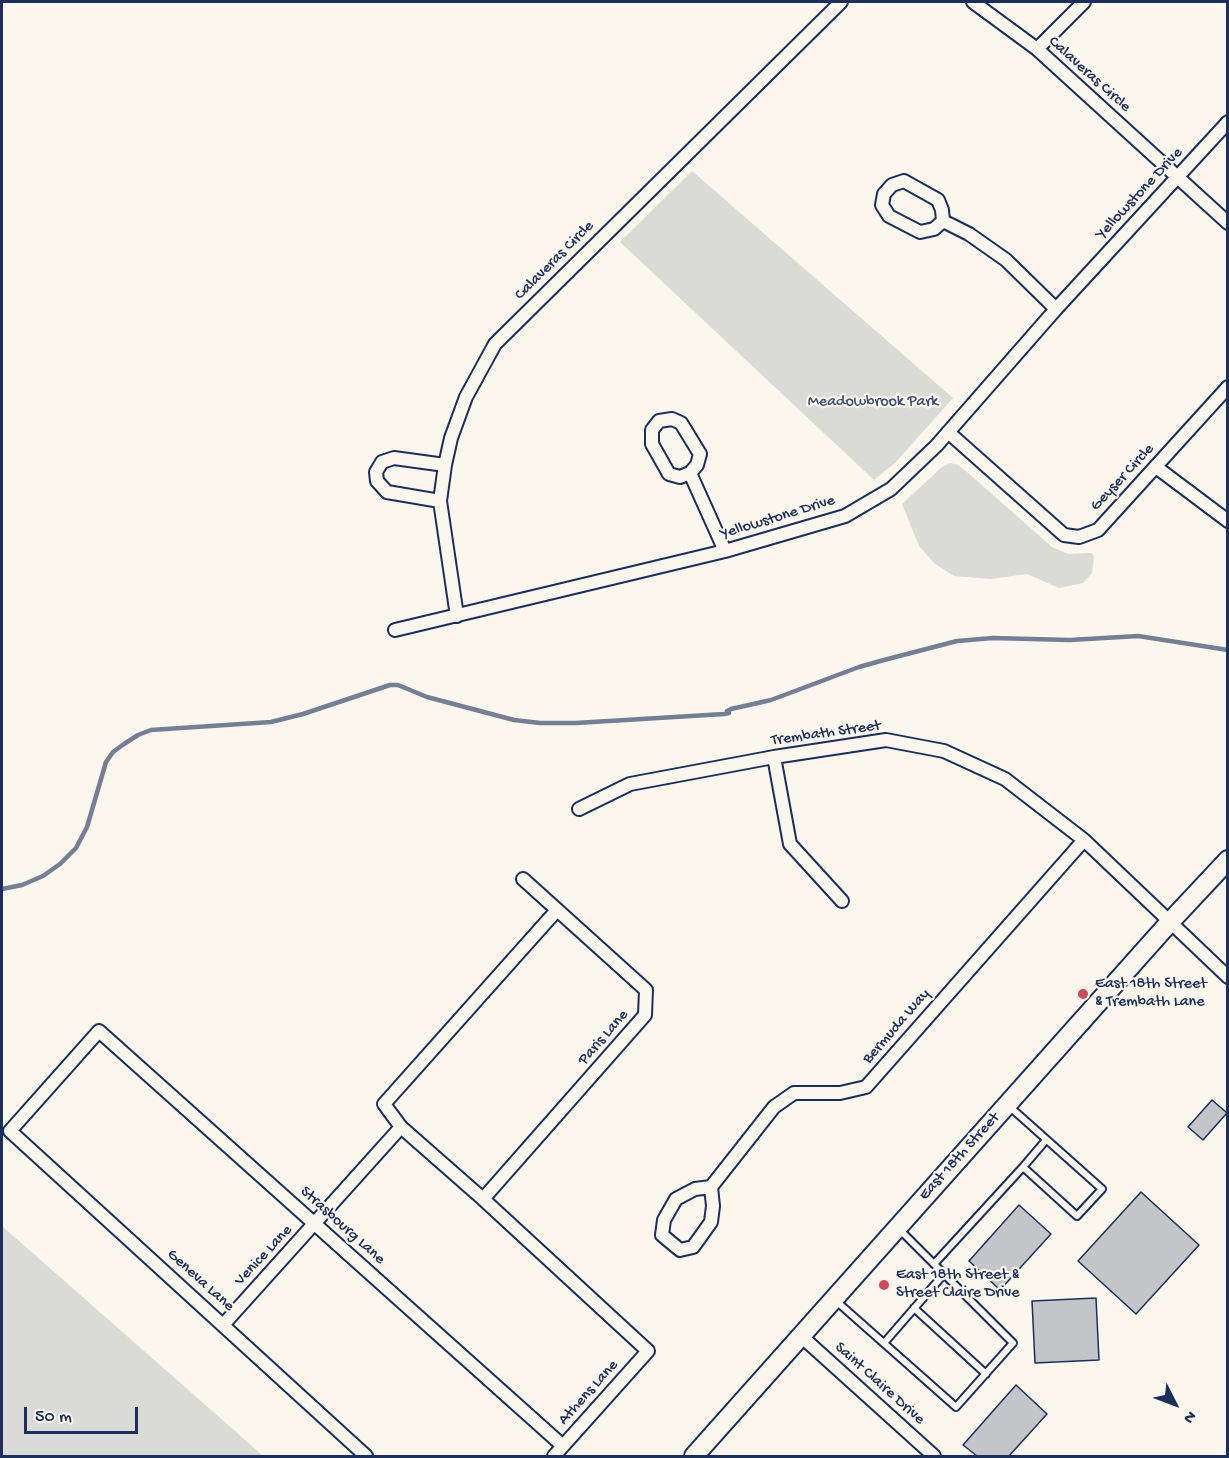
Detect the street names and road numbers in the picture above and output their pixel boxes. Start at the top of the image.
street label: Calaveras Circle [1044,33,1134,117]
street label: Yellowstone Drive [1093,144,1187,244]
street label: Calaveras Circle [511,217,599,305]
street label: Geyser Circle [1087,440,1159,516]
street label: Yellowstone Drive [718,491,838,545]
street label: Trembath Street [770,717,882,751]
street label: Bermuda Way [859,985,935,1069]
street label: Paris Lane [575,1006,633,1070]
street label: East 18th Street [915,1109,1005,1205]
street label: Strasbourg Lane [296,1183,388,1269]
street label: Venice Lane [231,1222,297,1290]
street label: Geneva Lane [162,1246,238,1316]
street label: Saint Claire Drive [830,1338,928,1430]
street label: Athens Lane [555,1357,623,1429]

